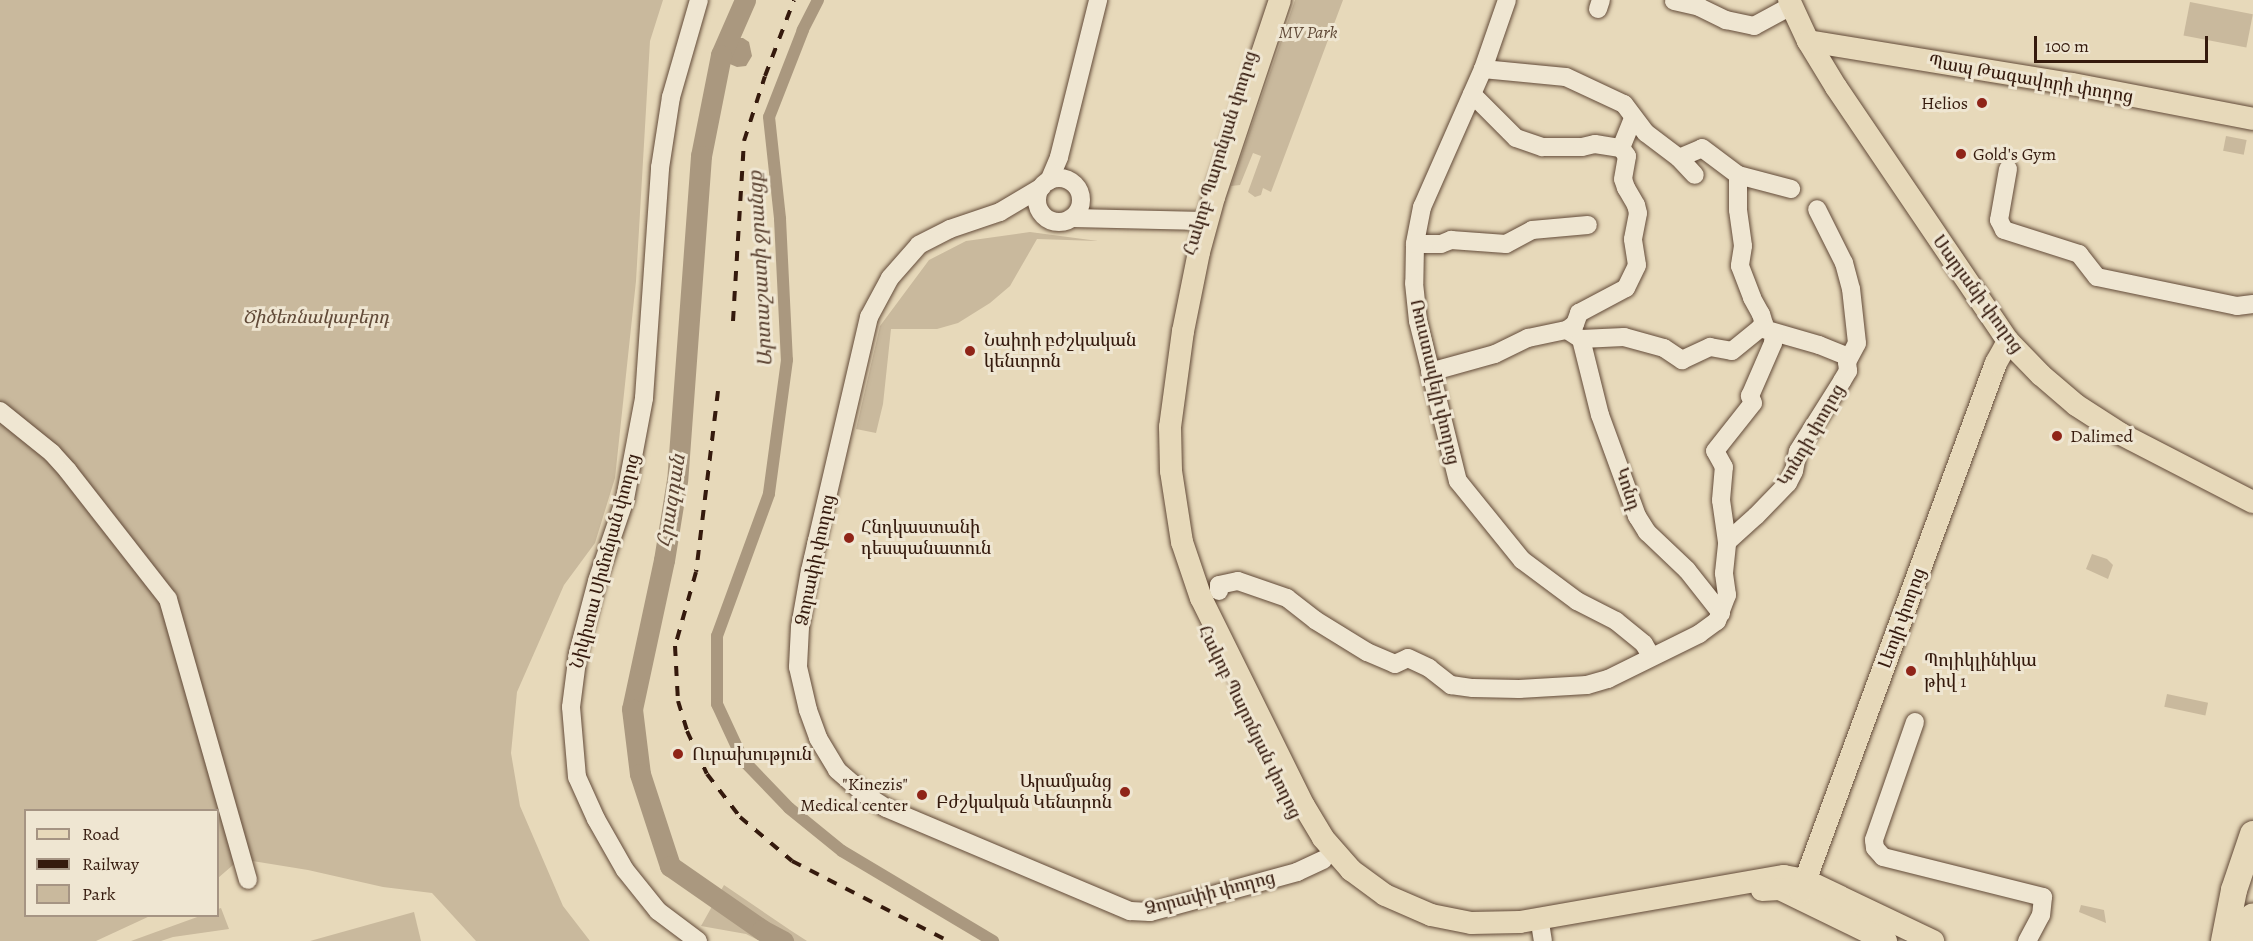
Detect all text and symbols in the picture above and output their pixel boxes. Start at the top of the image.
park label: MV Park [1278,21,1338,43]
scale bar [2037,24,2211,62]
text: 100 m [2045,34,2089,58]
street label: Հակոբ Պարոնյան փողոց [1179,48,1261,258]
street label: Պապ Թագավորի փողոց [1927,50,2135,108]
place label: Helios [1921,92,1968,114]
marker: Helios [1973,94,1991,112]
place label: Gold's Gym [1973,143,2056,165]
marker: Gold's Gym [1954,147,1968,161]
water label: Արտաշատի ջրանցք [743,170,777,368]
street label: Սարյանի փողոց [1928,231,2028,357]
street label: Ռուստավելի փողոց [1405,297,1465,467]
park label: Ծիծեռնակաբերդ [243,306,389,328]
place label: Նաիրի բժշկական կենտրոն [984,330,1136,372]
marker: Նաիրի բժշկական կենտրոն [961,342,979,360]
street label: Կոնդի փողոց [1773,380,1849,490]
place label: Dalimed [2070,425,2133,447]
marker: Dalimed [2048,427,2066,445]
street label: Նիկիտա Սիմոնյան փողոց [566,451,644,671]
water label: Հրազդան [652,453,690,549]
street label: Կոնդ [1611,465,1645,513]
street label: Ձորափի փողոց [791,492,839,628]
place label: Հնդկաստանի դեսպանատուն [861,517,991,560]
marker: Հնդկաստանի դեսպանատուն [842,531,856,545]
street label: Լեոյի փողոց [1874,565,1930,671]
street label: Հակոբ Պարոնյան փողոց [1194,622,1306,822]
place label: Պոլիկլինիկա թիվ 1 [1924,650,2037,692]
marker: Պոլիկլինիկա թիվ 1 [1902,662,1920,680]
place label: Ուրախություն [692,743,812,765]
marker: Ուրախություն [669,745,687,763]
place label: Արամյանց Բժշկական Կենտրոն [936,771,1112,814]
place label: "Kinezis" Medical center [800,774,908,816]
marker: Արամյանց Բժշկական Կենտրոն [1116,783,1134,801]
marker: "Kinezis" Medical center [913,786,931,804]
legend [24,809,219,917]
text: Road [82,822,119,846]
text: Railway [82,852,139,876]
street label: Ձորափի փողոց [1143,866,1277,920]
text: Park [82,882,116,906]

